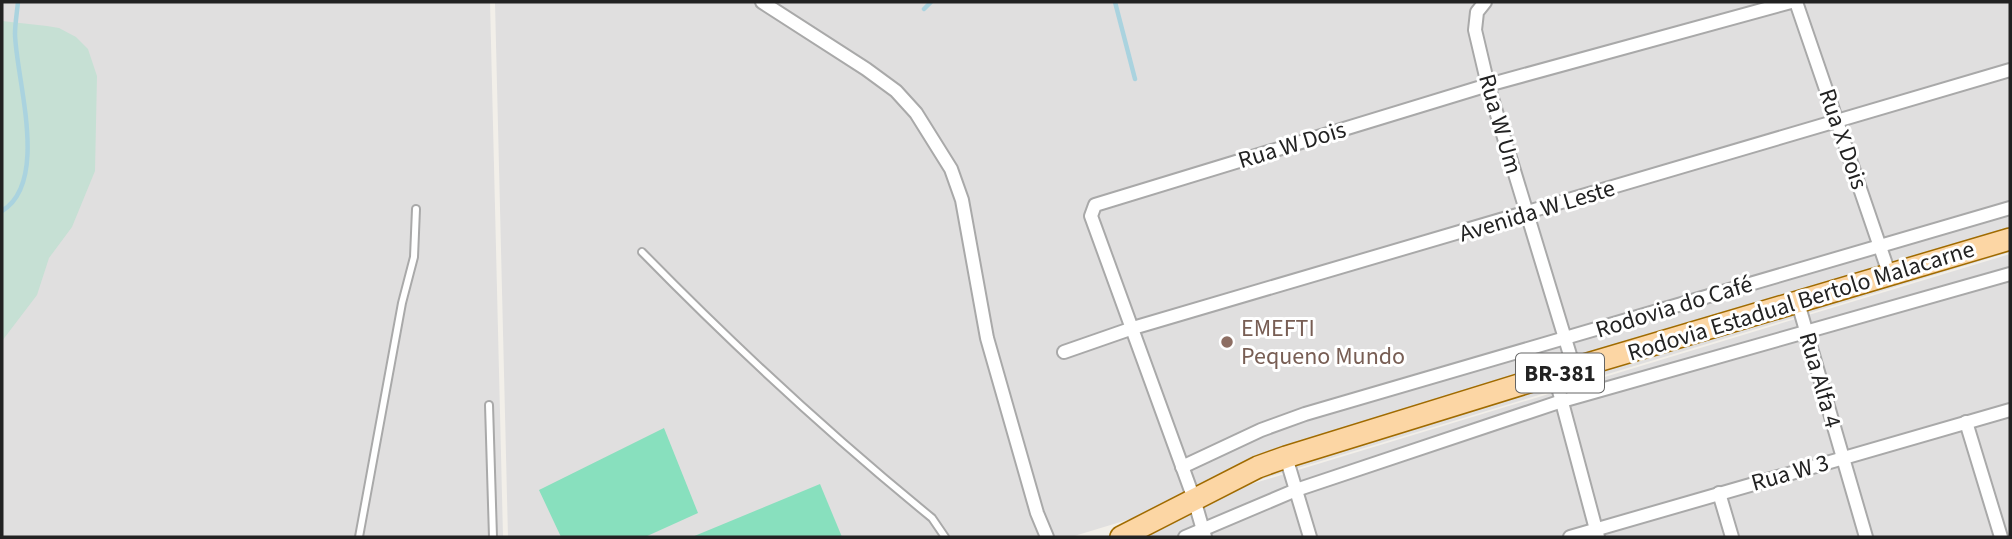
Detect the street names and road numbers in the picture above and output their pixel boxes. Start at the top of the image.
street label: Rua W Um [1469,70,1531,178]
street label: Rua X Dois [1809,84,1877,194]
street label: Rua W Dois [1234,112,1350,178]
street label: Avenida W Leste [1455,171,1619,251]
street label: Rodovia Estadual Bertolo Malacarne [1623,231,1979,371]
street label: Rodovia do Café [1591,267,1757,347]
street label: Rua Alfa 4 [1790,328,1850,432]
road number: BR-381 [1516,354,1604,392]
street label: Rua W 3 [1747,445,1833,501]

